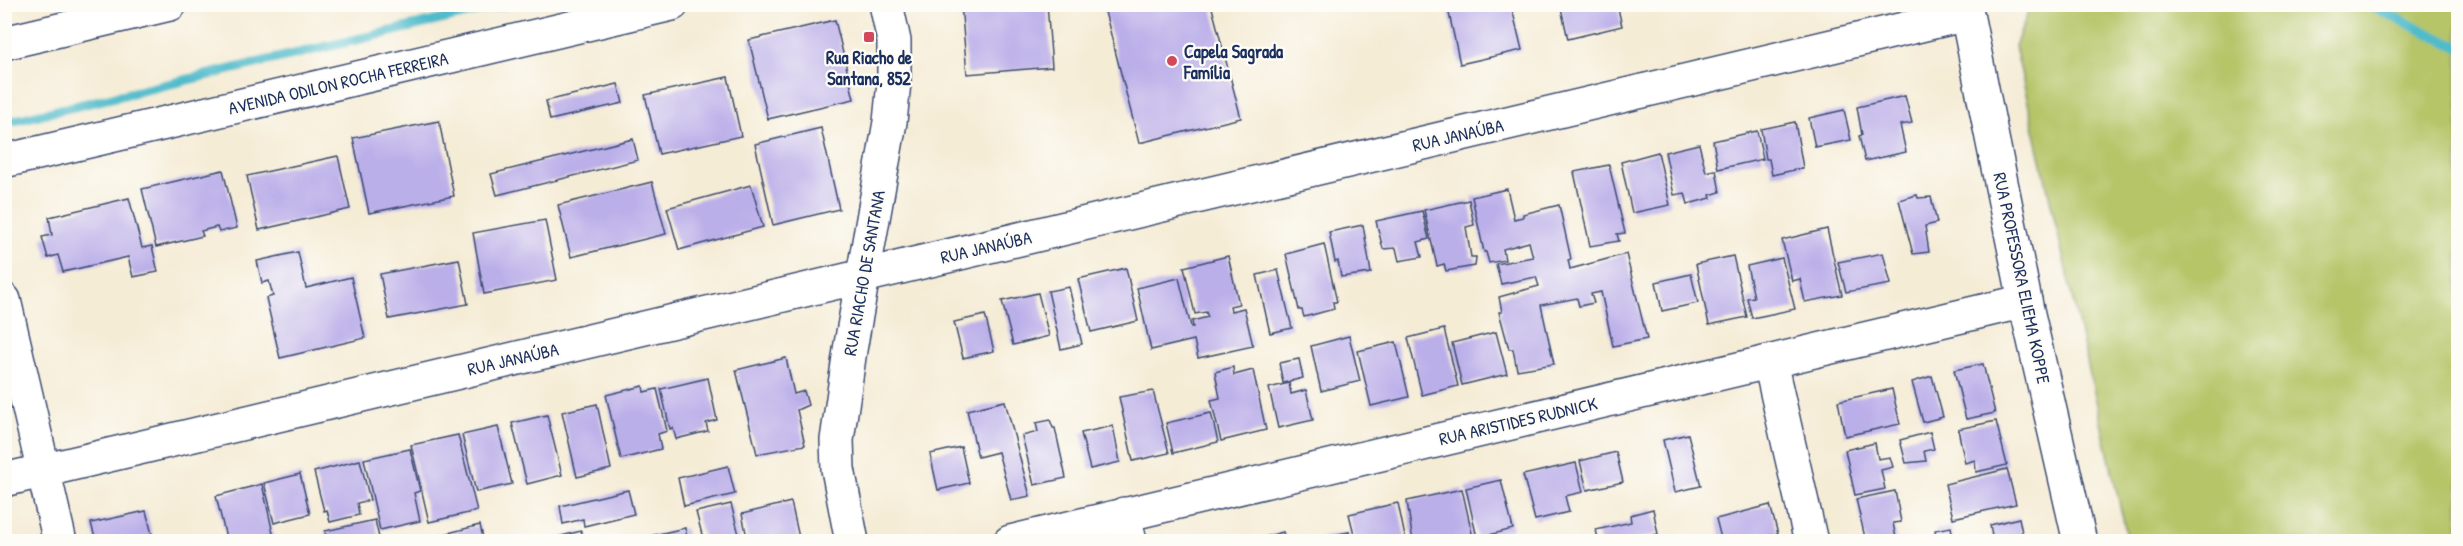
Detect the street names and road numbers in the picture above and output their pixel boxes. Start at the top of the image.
street label: AVENIDA ODILON ROCHA FERREIRA [226,45,451,120]
street label: RUA JANAÚBA [1410,112,1506,158]
street label: RUA PROFESSORA ELIEMA KOPPE [1987,170,2057,386]
street label: RUA RIACHO DE SANTANA [837,188,891,358]
street label: RUA JANAÚBA [938,224,1034,270]
street label: RUA JANAÚBA [465,336,561,382]
street label: RUA ARISTIDES RUDNICK [1436,391,1600,451]

